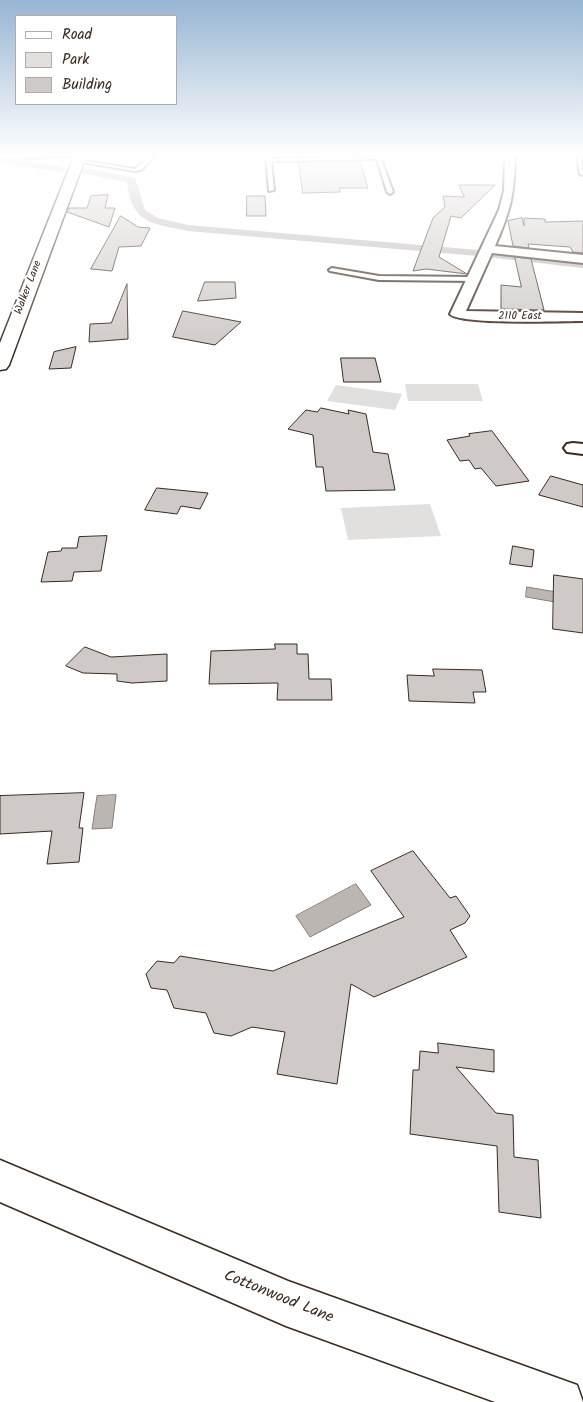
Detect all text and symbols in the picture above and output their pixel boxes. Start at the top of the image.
legend [15,15,178,105]
text: Road [62,23,92,47]
text: Park [62,48,89,72]
text: Building [62,73,112,97]
street label: Walker Lane [13,259,45,317]
street label: 2110 East [498,310,542,324]
street label: Cottonwood Lane [220,1267,336,1329]

